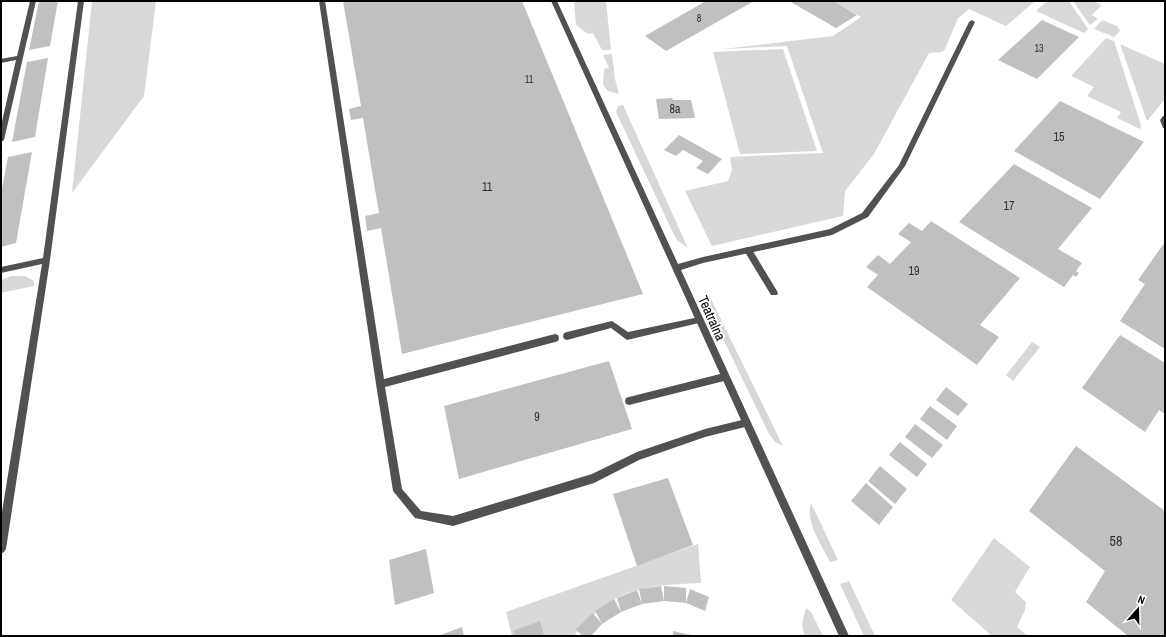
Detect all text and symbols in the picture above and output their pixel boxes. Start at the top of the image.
house number: 8 [697,12,702,25]
house number: 13 [1034,42,1044,55]
house number: 11 [525,73,534,86]
house number: 8a [670,101,681,117]
house number: 15 [1054,129,1065,145]
house number: 11 [482,179,493,195]
house number: 17 [1004,198,1015,214]
house number: 19 [909,263,919,279]
street label: Teatralna [694,293,730,344]
house number: 9 [534,409,540,425]
house number: 58 [1110,532,1122,550]
north arrow [1118,589,1158,629]
text: N [1136,592,1147,607]

